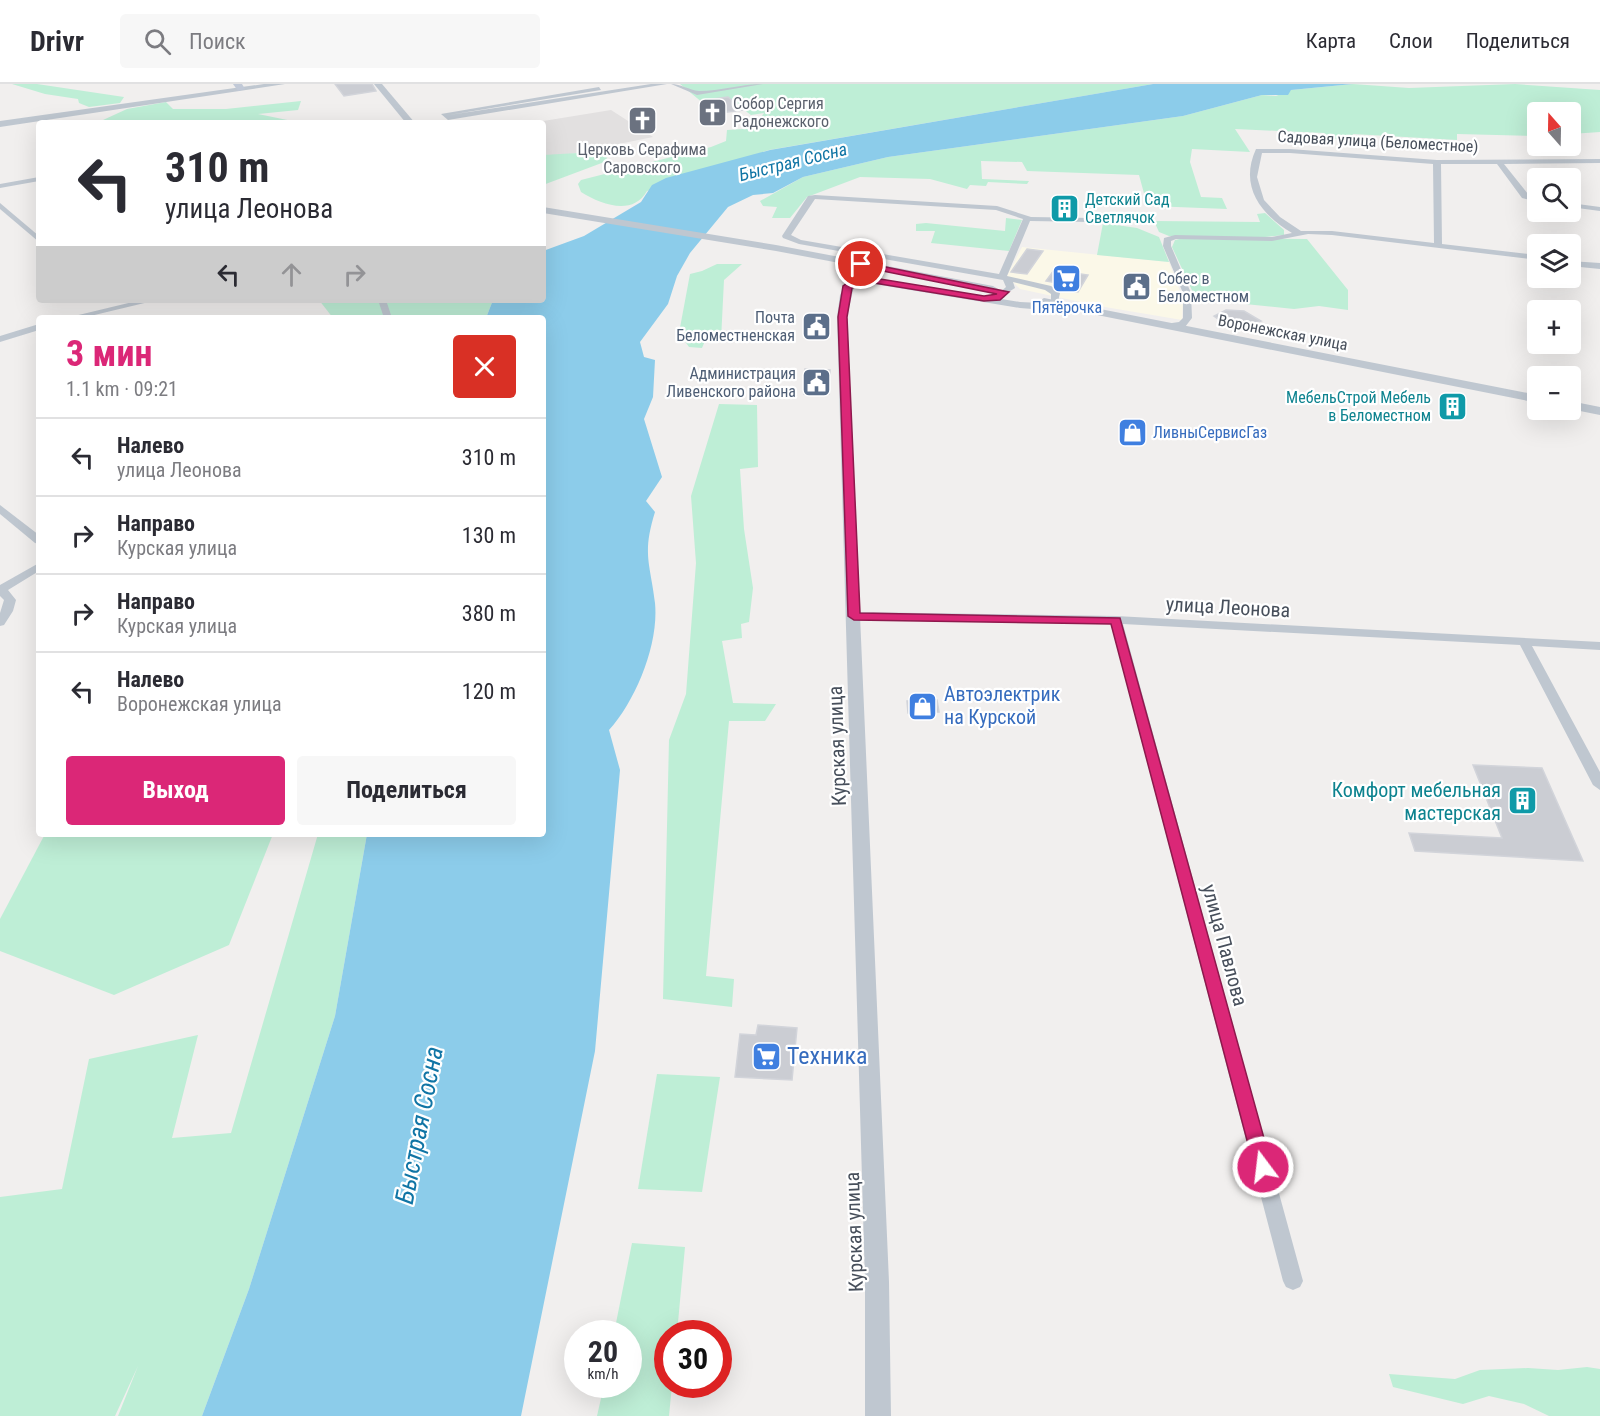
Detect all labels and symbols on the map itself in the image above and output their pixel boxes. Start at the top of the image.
place label: Собор Сергия Радонежского [733,94,829,131]
church icon: Собор Сергия Радонежского [696,96,728,128]
north arrow [1527,102,1581,156]
church icon: Церковь Серафима Саровского [626,105,658,137]
street label: Садовая улица (Беломестное) [1277,127,1479,156]
water label: Быстрая Сосна [737,138,849,185]
place label: Церковь Серафима Саровского [578,140,706,177]
place label: Детский Сад Светлячок [1085,190,1170,227]
building icon: Детский Сад Светлячок [1048,192,1080,224]
pin [835,238,886,289]
supermarket icon: Пятёрочка [1051,263,1083,295]
place label: Собес в Беломестном [1158,269,1249,306]
public building icon: Собес в Беломестном [1121,271,1153,303]
place label: Пятёрочка [1032,298,1102,317]
place label: Почта Беломестненская [676,308,795,345]
public building icon: Почта Беломестненская [800,310,832,342]
street label: Воронежская улица [1216,311,1349,354]
place label: Администрация Ливенского района [666,364,796,401]
public building icon: Администрация Ливенского района [801,366,833,398]
place label: МебельСтрой Мебель в Беломестном [1286,388,1431,425]
building icon: МебельСтрой Мебель в Беломестном [1436,390,1468,422]
shop icon: ЛивныСервисГаз [1116,416,1148,448]
place label: ЛивныСервисГаз [1153,423,1267,442]
street label: улица Леонова [1165,592,1291,622]
place label: Автоэлектрик на Курской [944,682,1061,729]
street label: Курская улица [823,686,851,806]
shop icon: Автоэлектрик на Курской [907,690,939,722]
place label: Комфорт мебельная мастерская [1332,778,1501,825]
building icon: Комфорт мебельная мастерская [1506,785,1538,817]
street label: улица Павлова [1197,882,1253,1008]
supermarket icon: Техника [750,1040,782,1072]
place label: Техника [787,1042,868,1070]
water label: Быстрая Сосна [389,1044,449,1206]
position arrow [1231,1135,1295,1199]
street label: Курская улица [840,1172,868,1292]
speed limit sign: 30 [654,1320,732,1398]

